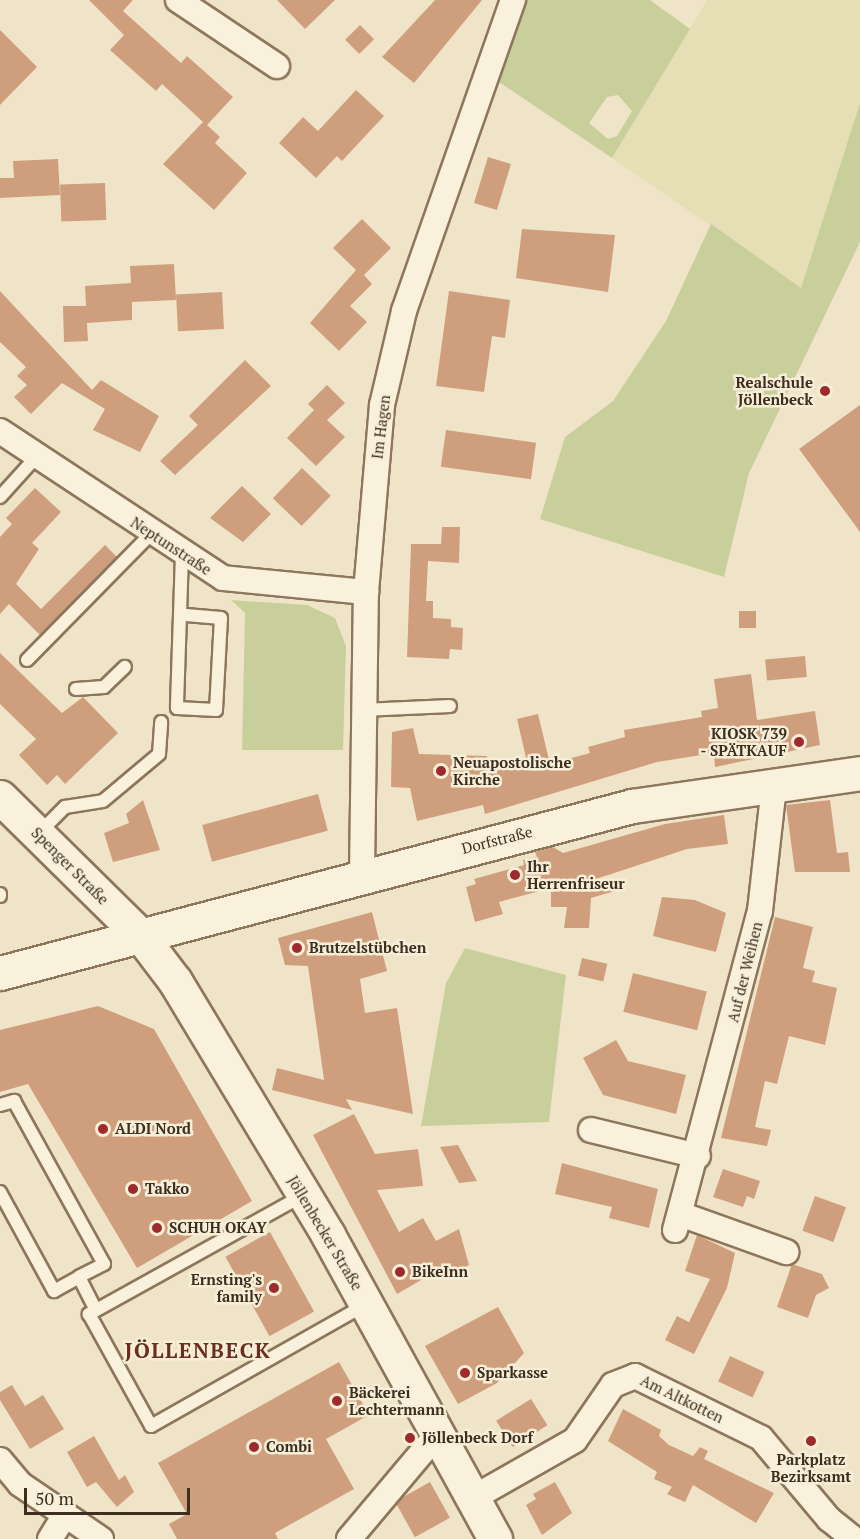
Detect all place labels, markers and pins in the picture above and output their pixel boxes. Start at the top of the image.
place label: Realschule Jöllenbeck [736,373,813,408]
marker: Realschule Jöllenbeck [818,384,832,398]
place label: KIOSK 739 - SPÄTKAUF [700,724,787,759]
marker: KIOSK 739 - SPÄTKAUF [792,735,806,749]
place label: Neuapostolische Kirche [453,753,571,788]
marker: Neuapostolische Kirche [434,764,448,778]
place label: Ihr Herrenfriseur [527,857,625,892]
marker: Ihr Herrenfriseur [508,868,522,882]
place label: Brutzelstübchen [309,939,426,957]
marker: Brutzelstübchen [290,941,304,955]
place label: ALDI Nord [115,1120,191,1138]
marker: ALDI Nord [96,1122,110,1136]
place label: Takko [145,1180,189,1198]
marker: Takko [126,1182,140,1196]
place label: SCHUH OKAY [169,1219,267,1237]
marker: SCHUH OKAY [150,1221,164,1235]
place label: BikeInn [412,1263,468,1281]
marker: BikeInn [393,1265,407,1279]
place label: Ernsting's family [191,1270,262,1305]
marker: Ernsting's family [267,1281,281,1295]
place label: Sparkasse [477,1364,548,1382]
marker: Sparkasse [458,1366,472,1380]
place label: Bäckerei Lechtermann [349,1383,445,1418]
marker: Bäckerei Lechtermann [330,1394,344,1408]
place label: Jöllenbeck Dorf [422,1429,533,1447]
marker: Jöllenbeck Dorf [403,1431,417,1445]
marker: Parkplatz Bezirksamt [804,1434,818,1448]
place label: Combi [266,1438,312,1456]
marker: Combi [247,1440,261,1454]
place label: Parkplatz Bezirksamt [771,1450,851,1485]

